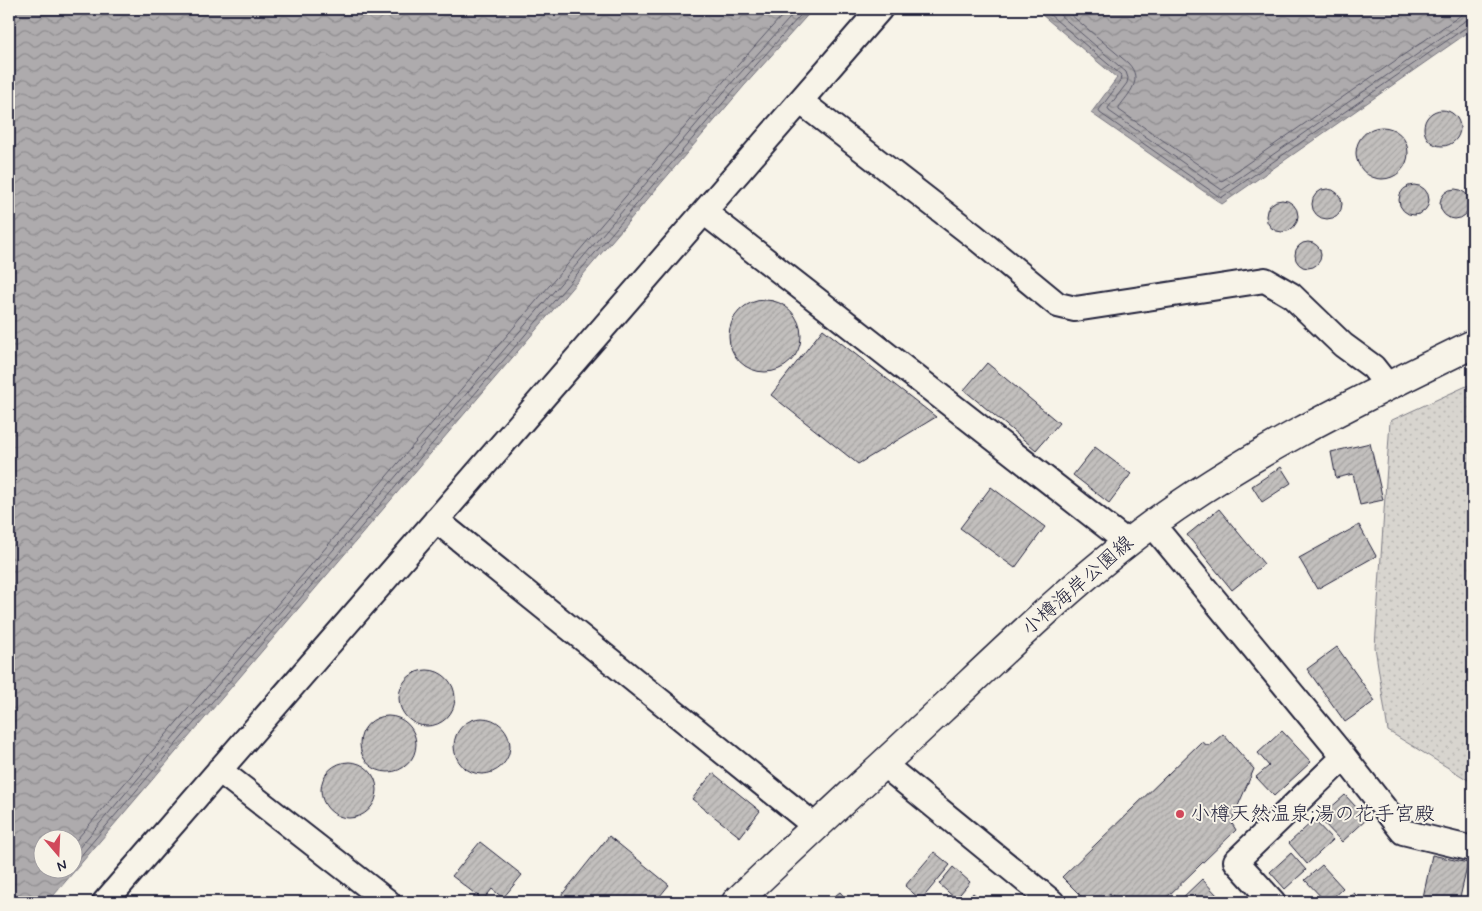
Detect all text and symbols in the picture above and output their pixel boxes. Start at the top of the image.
street label: 小樽海岸公園線 [1016,530,1140,642]
place label: 小樽天然温泉;湯の花手宮殿 [1190,801,1435,828]
marker: 小樽天然温泉;湯の花手宮殿 [1174,808,1186,820]
north arrow [32,828,82,878]
text: N [55,855,69,875]

